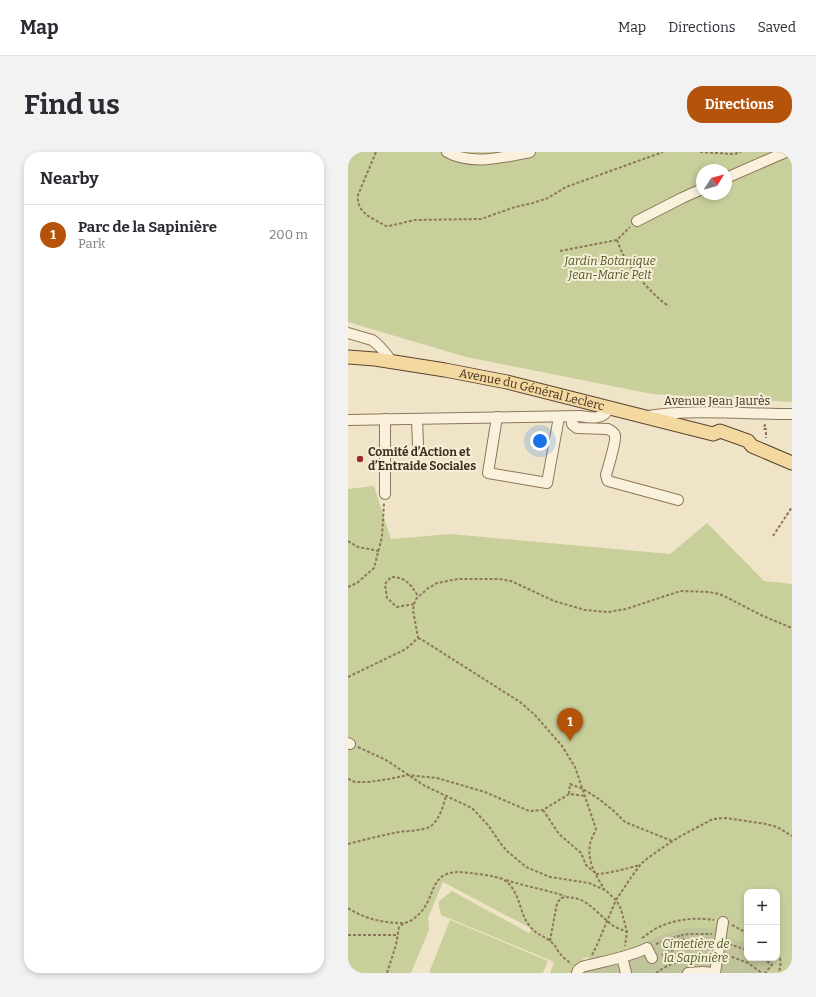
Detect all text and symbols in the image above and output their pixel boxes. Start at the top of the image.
text: Map [20,16,59,39]
text: Map [618,19,646,36]
text: Directions [668,19,736,36]
text: Saved [758,19,796,36]
button: Directions [687,86,792,123]
text: Find us [24,88,120,121]
north arrow [696,164,732,200]
text: Nearby [40,168,99,189]
text: Parc de la Sapinière [78,218,217,236]
text: 1 [50,227,56,242]
text: 200 m [269,227,308,242]
text: Park [78,236,105,251]
park label: Jardin Botanique Jean-Marie Pelt [563,254,656,282]
street label: Avenue du Général Leclerc [458,366,606,413]
street label: Avenue Jean Jaurès [664,394,771,408]
your location [530,431,550,451]
place label: Comité d’Action et d’Entraide Sociales [368,445,476,473]
marker: Comité d’Action et d’Entraide Sociales [355,454,365,464]
pin: 1 [557,708,583,741]
map controls [744,889,780,961]
button: + [744,889,780,925]
button: − [744,925,780,961]
park label: Cimetière de la Sapinière [662,937,730,965]

